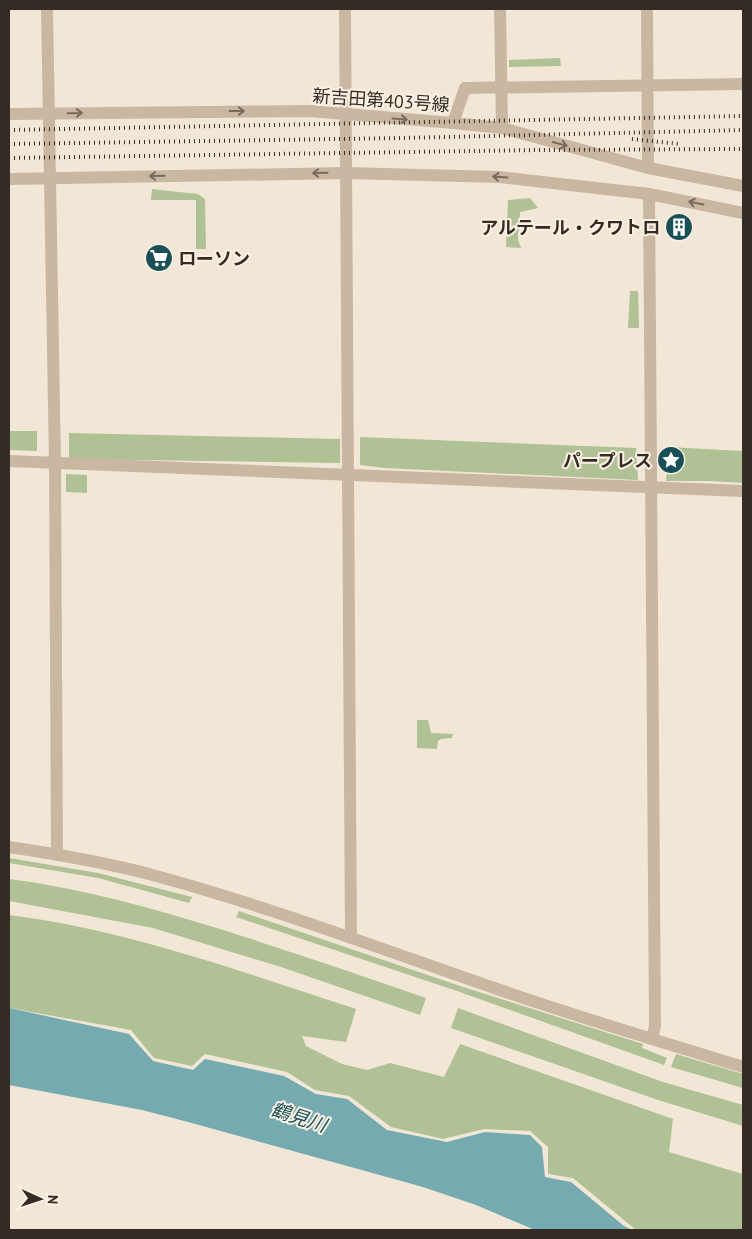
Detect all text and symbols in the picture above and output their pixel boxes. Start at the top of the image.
street label: 新吉田第403号線 [312,84,450,116]
one-way arrow [229,107,245,116]
one-way arrow [67,109,83,118]
one-way arrow [391,114,407,123]
one-way arrow [551,140,567,149]
one-way arrow [312,169,328,178]
one-way arrow [150,171,166,181]
one-way arrow [492,173,508,182]
one-way arrow [688,198,704,207]
building icon: アルテール・クワトロ [664,212,694,242]
place label: アルテール・クワトロ [480,216,660,239]
supermarket icon: ローソン [144,243,174,273]
place label: ローソン [178,247,250,270]
place icon: パープレス [656,445,686,475]
place label: パープレス [563,449,652,472]
water label: 鶴見川 [268,1097,332,1138]
north arrow [15,1174,65,1224]
text: N [44,1195,62,1205]

